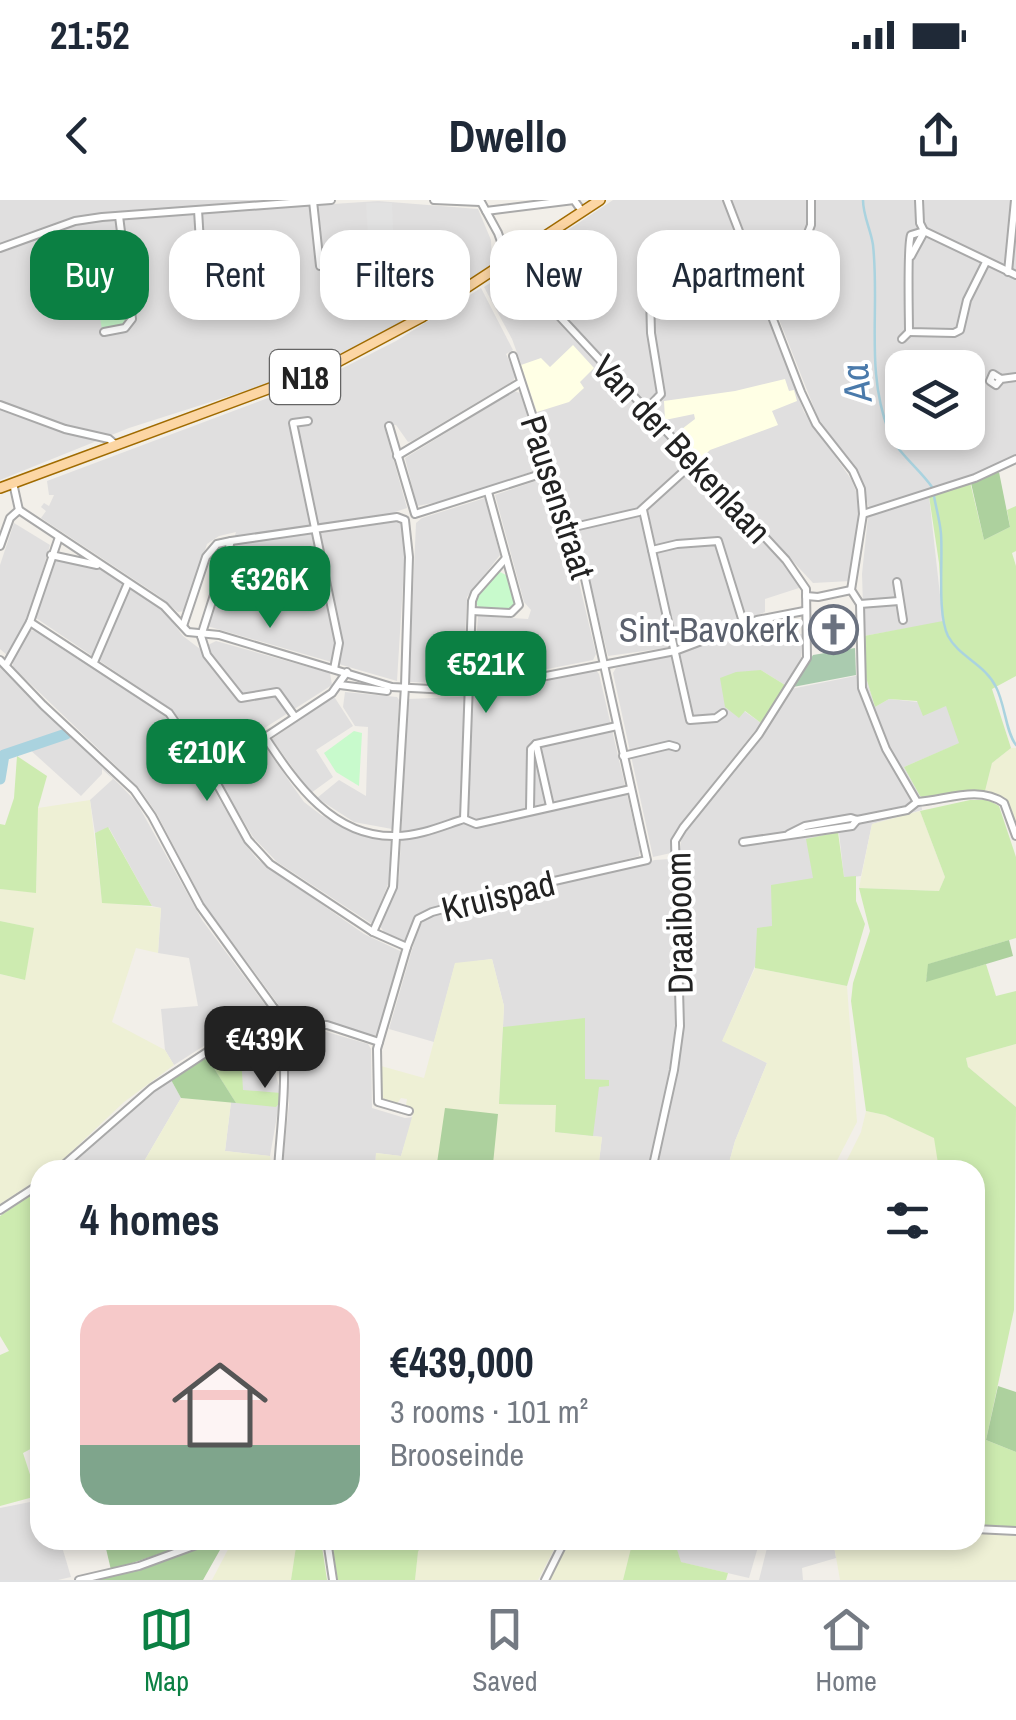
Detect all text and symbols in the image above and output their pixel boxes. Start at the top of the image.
text: 21:52 [50,10,130,61]
text: Dwello [449,105,567,166]
icon: back [50,108,105,163]
icon: share [911,108,966,163]
chip: Buy [30,230,149,320]
chip: Rent [169,230,300,320]
chip: Filters [320,230,470,320]
chip: New [490,230,617,320]
chip: Apartment [637,230,840,320]
street label: Van der Bekenlaan [582,344,782,554]
road number: N18 [270,350,340,404]
map controls [885,350,985,450]
button: layers [885,350,985,450]
water label: Aa [828,361,884,407]
street label: Pausenstraat [510,409,606,585]
pin: €326K [200,546,340,631]
text: €326K [231,557,309,600]
church icon: Sint-Bavokerk [808,603,860,655]
place label: Sint-Bavokerk [619,606,800,653]
pin: €521K [416,631,556,716]
text: €521K [447,642,525,685]
pin: €210K [137,719,277,804]
text: €210K [168,730,246,773]
street label: Draaiboom [654,852,704,994]
street label: Kruispad [437,859,559,933]
pin: €439K [195,1006,335,1091]
text: €439K [226,1017,304,1060]
text: 4 homes [80,1192,220,1248]
icon: filters [880,1193,935,1248]
text: €439,000 [390,1334,534,1390]
icon: home [160,1345,280,1465]
text: 3 rooms · 101 m² [390,1390,588,1433]
text: Brooseinde [390,1433,524,1476]
tab: Map [139,1602,194,1700]
tab: Saved [472,1602,537,1700]
tab: Home [816,1602,877,1700]

